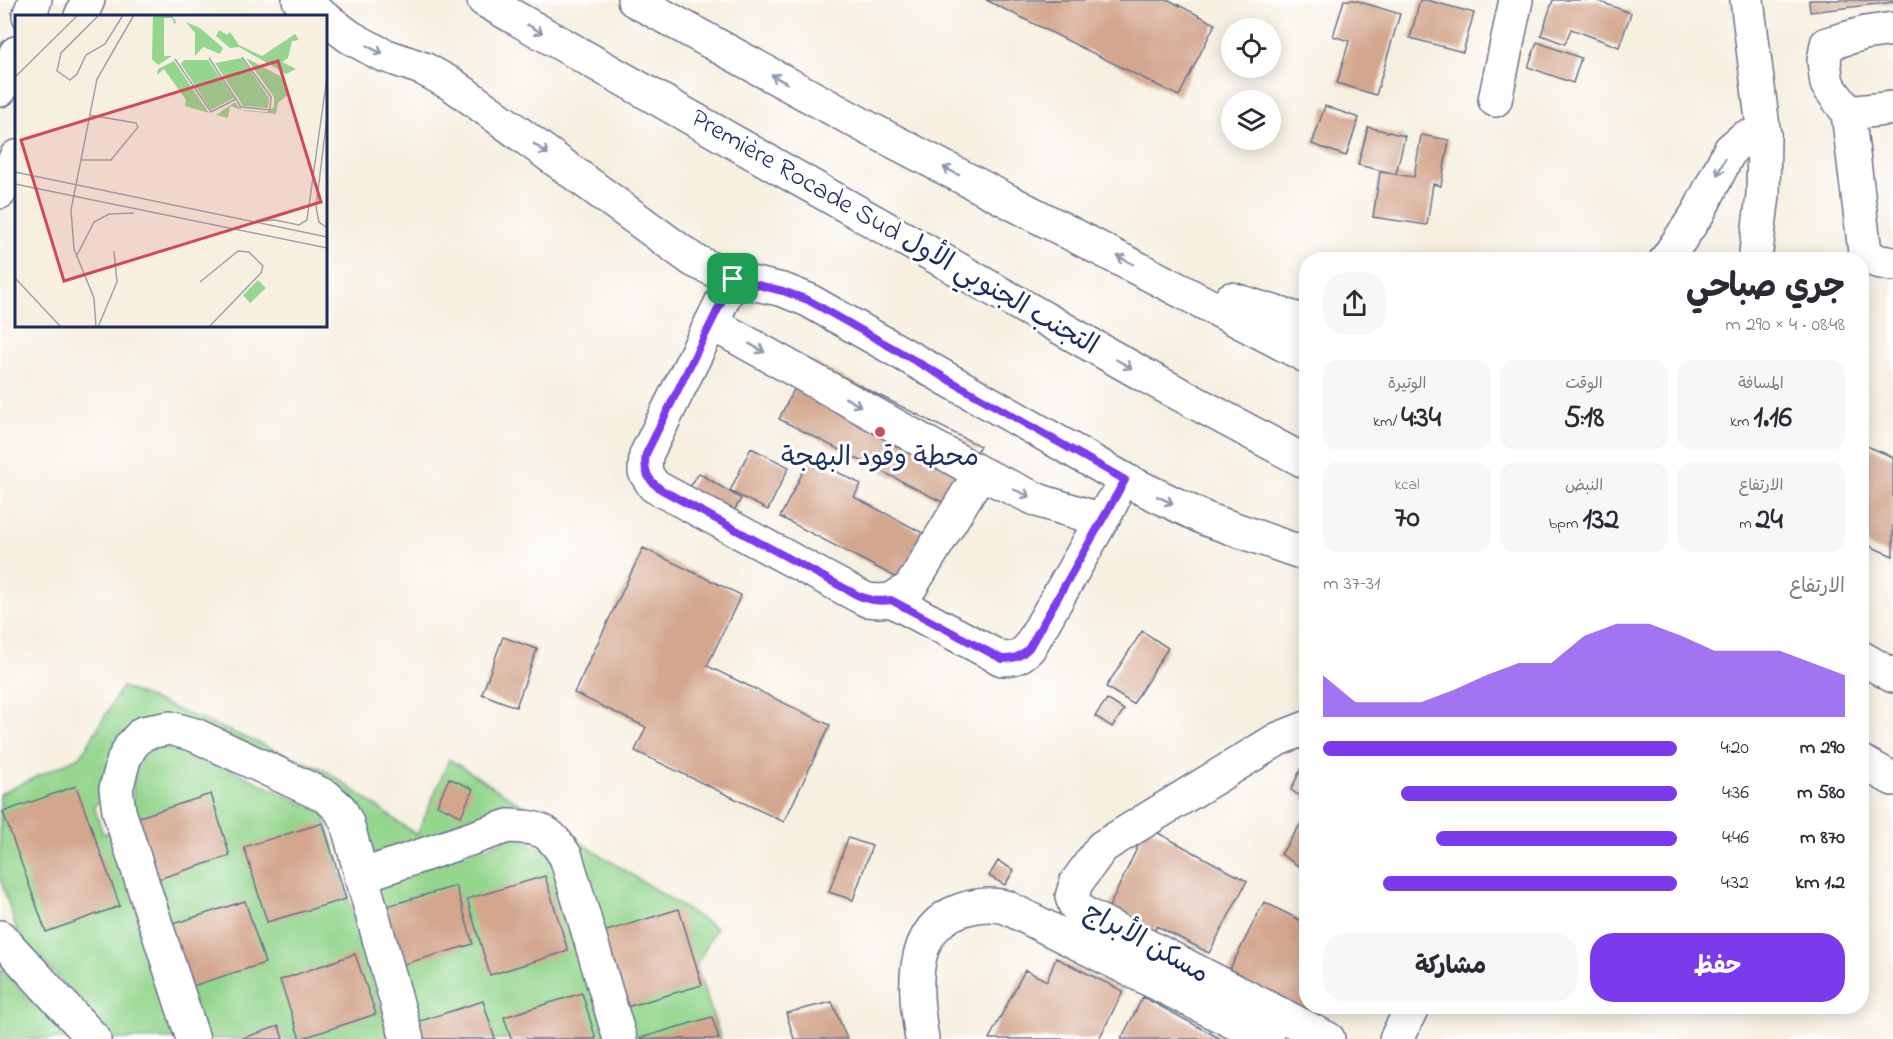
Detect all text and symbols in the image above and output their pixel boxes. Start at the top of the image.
inset map [15,15,327,327]
map controls [1221,18,1281,150]
button: locate [1221,18,1281,78]
one-way arrow [525,24,543,35]
one-way arrow [365,45,383,57]
one-way arrow [771,73,788,85]
button: layers [1221,90,1281,150]
street label: Première Rocade Sud التجنب الجنوبي الأول [683,99,1105,367]
one-way arrow [532,143,548,155]
one-way arrow [1715,158,1727,176]
one-way arrow [943,165,961,176]
pin [707,253,758,304]
one-way arrow [1116,254,1134,265]
icon: arrive [716,262,749,295]
text: جري صباحي [1686,264,1845,312]
button: share [1323,272,1386,335]
text: 08:48 · 4 × 290 m [1725,311,1845,340]
one-way arrow [748,343,765,355]
one-way arrow [1115,358,1132,370]
text: الوتيرة [1388,372,1426,396]
text: الوقت [1565,372,1603,396]
text: المسافة [1738,372,1784,396]
one-way arrow [844,396,861,408]
text: 4:34 [1401,397,1441,441]
text: 5:18 [1564,397,1604,441]
text: 1.16 [1754,397,1792,441]
text: /km [1373,410,1401,434]
text: km [1730,410,1754,434]
marker: محطة وقود البهجة [873,425,887,439]
place label: محطة وقود البهجة [781,439,979,478]
text: kcal [1394,473,1420,497]
text: النبض [1565,474,1603,498]
text: الارتفاع [1739,474,1783,498]
one-way arrow [1012,488,1031,499]
one-way arrow [1156,494,1174,506]
text: 70 [1394,497,1420,541]
text: 132 [1582,499,1619,543]
text: 24 [1756,499,1783,543]
text: bpm [1549,512,1582,536]
text: m [1739,512,1756,536]
text: 31–37 m [1323,570,1380,599]
text: الارتفاع [1789,573,1845,602]
text: 4:20 [1720,734,1749,763]
text: 290 m [1800,734,1845,763]
text: 4:36 [1722,779,1749,808]
text: 580 m [1797,779,1845,808]
text: 4:46 [1722,824,1749,853]
text: 870 m [1800,824,1845,853]
text: 4:32 [1721,869,1749,898]
text: 1.2 km [1795,869,1845,898]
street label: مسكن الأبراج [1076,893,1216,994]
button: مشاركة [1323,933,1578,1002]
button: حفظ [1590,933,1845,1002]

